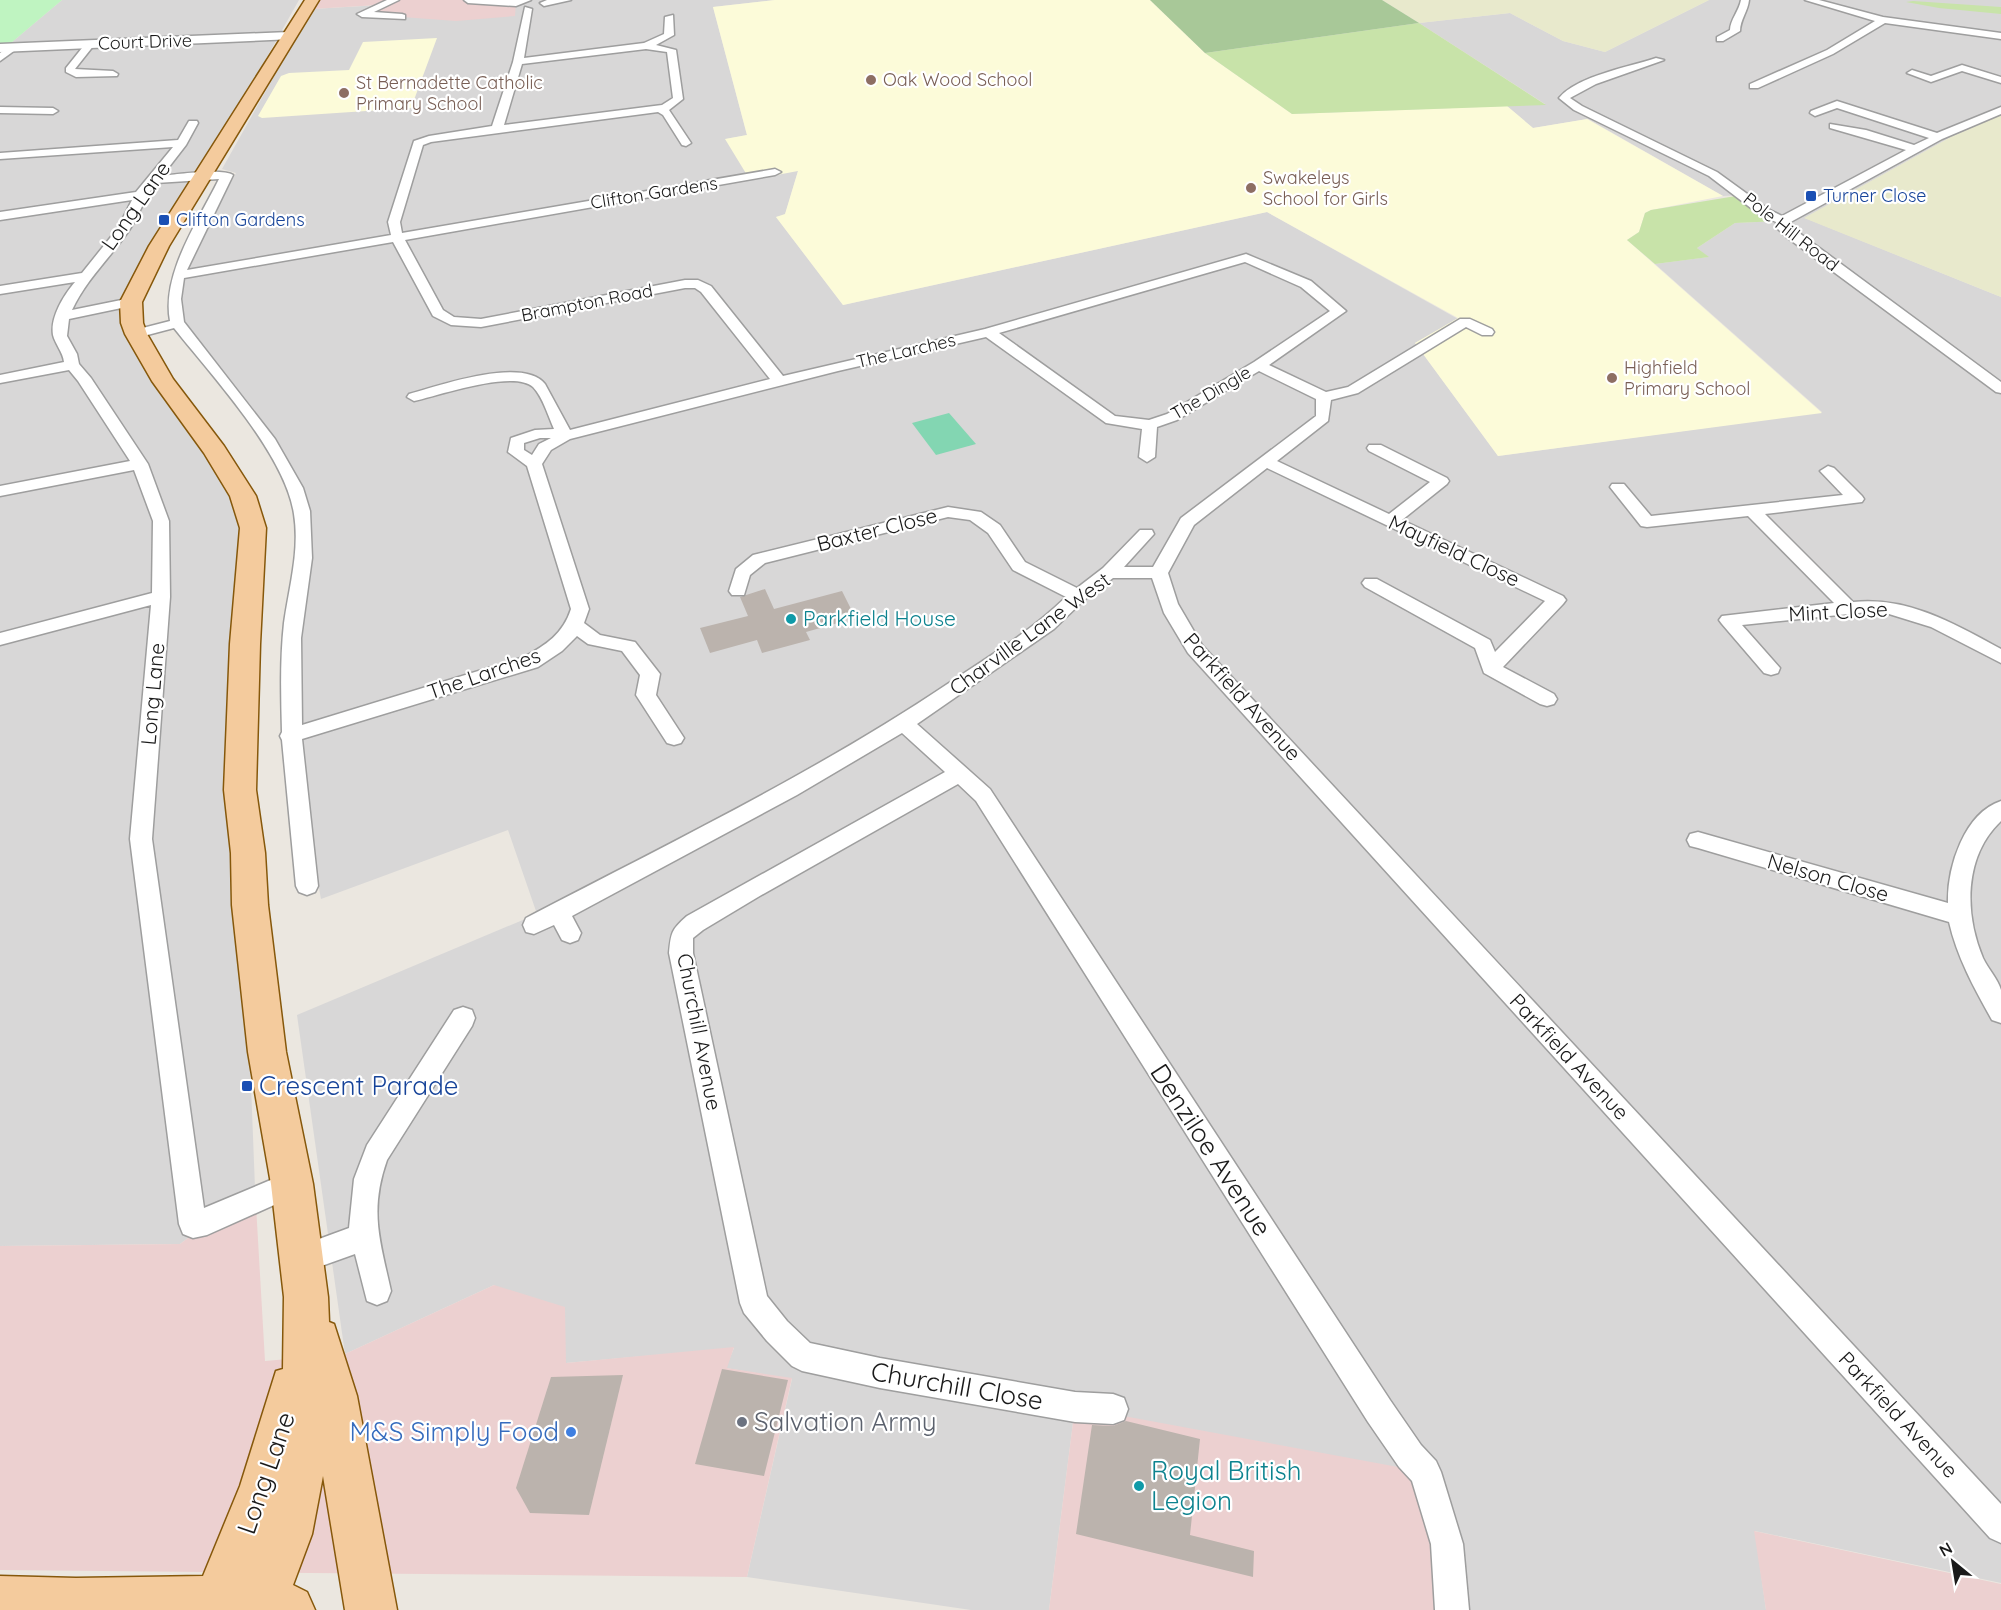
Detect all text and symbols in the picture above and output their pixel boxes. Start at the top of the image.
street label: Court Drive [98,28,192,55]
place label: Oak Wood School [883,68,1032,91]
place label: St Bernadette Catholic Primary School [356,71,543,115]
marker: Oak Wood School [864,73,878,87]
marker: St Bernadette Catholic Primary School [337,86,351,100]
street label: Long Lane [95,156,175,255]
place label: Swakeleys School for Girls [1263,166,1388,210]
street label: Clifton Gardens [589,171,719,214]
marker: Swakeleys School for Girls [1244,181,1258,195]
place label: Turner Close [1823,184,1927,207]
street label: Pole Hill Road [1739,187,1844,276]
marker: Turner Close [1804,189,1818,203]
place label: Clifton Gardens [176,208,305,231]
marker: Clifton Gardens [157,213,171,227]
street label: Brampton Road [519,278,655,327]
street label: The Larches [854,328,958,373]
place label: Highfield Primary School [1624,356,1750,400]
street label: The Dingle [1167,360,1255,425]
marker: Highfield Primary School [1605,371,1619,385]
street label: Baxter Close [814,502,940,557]
street label: Mayfield Close [1385,508,1524,592]
street label: Charville Lane West [944,566,1115,700]
street label: Mint Close [1788,595,1888,627]
place label: Parkfield House [803,605,956,631]
marker: Parkfield House [784,612,798,626]
street label: Parkfield Avenue [1178,627,1307,766]
street label: Long Lane [135,642,169,746]
street label: The Larches [424,642,544,705]
street label: Nelson Close [1765,847,1892,907]
street label: Churchill Avenue [672,951,728,1113]
street label: Parkfield Avenue [1505,988,1635,1125]
street label: Denziloe Avenue [1143,1057,1279,1242]
place label: Crescent Parade [259,1069,458,1102]
marker: Crescent Parade [240,1079,254,1093]
street label: Parkfield Avenue [1834,1346,1964,1483]
street label: Churchill Close [868,1354,1046,1417]
place label: Salvation Army [754,1405,937,1438]
street label: Long Lane [229,1407,302,1538]
place label: M&S Simply Food [350,1415,559,1448]
marker: Salvation Army [735,1415,749,1429]
marker: M&S Simply Food [564,1425,578,1439]
place label: Royal British Legion [1151,1454,1301,1517]
marker: Royal British Legion [1132,1479,1146,1493]
north arrow [1923,1532,1983,1592]
text: N [1935,1537,1956,1561]

